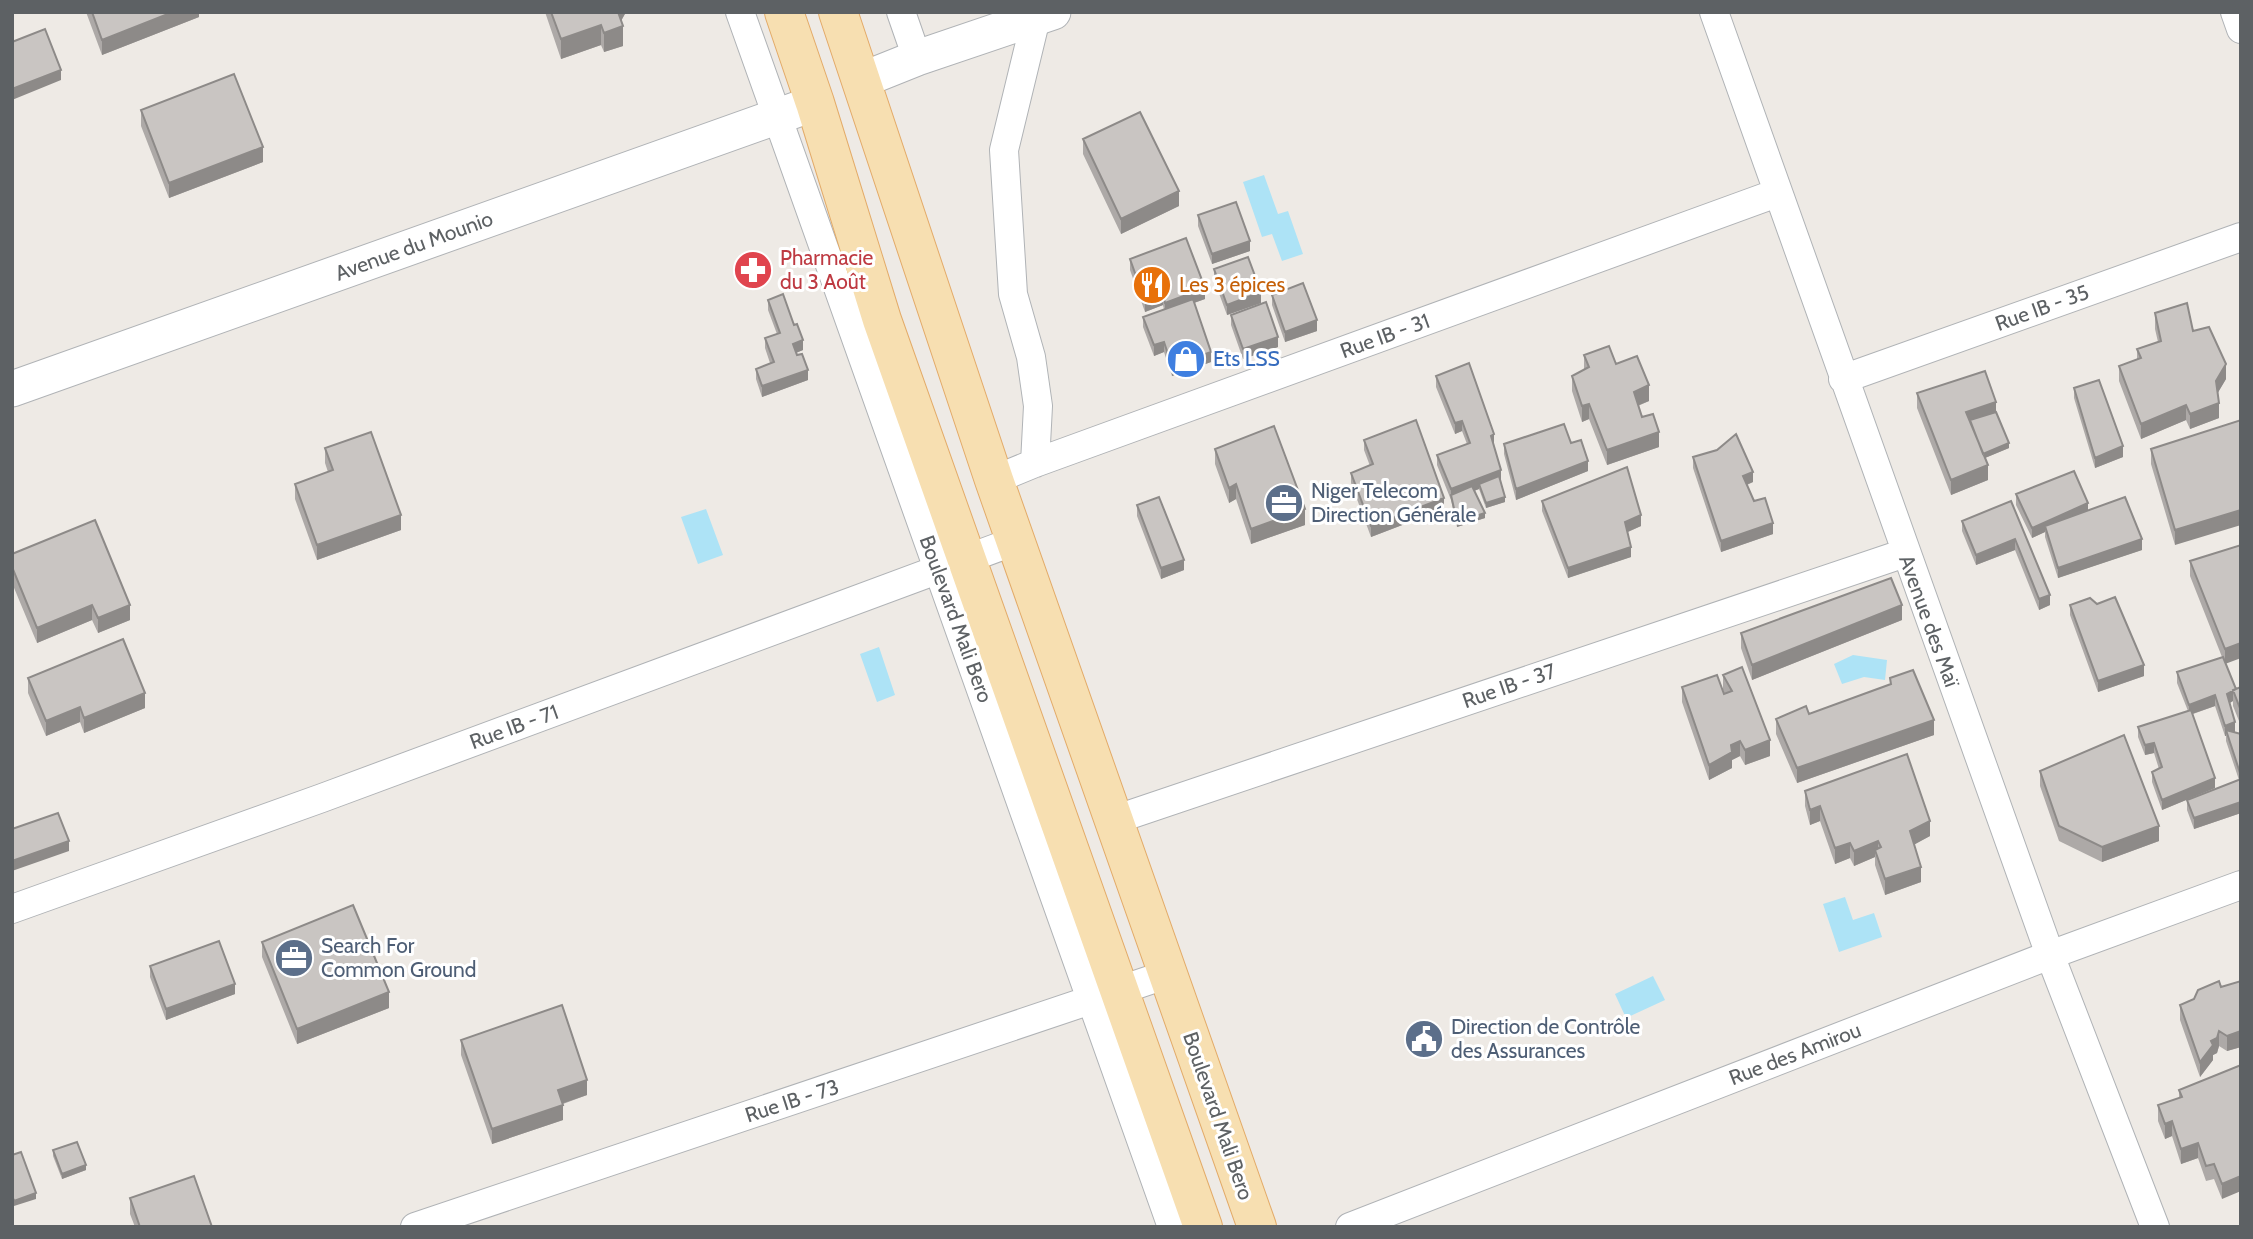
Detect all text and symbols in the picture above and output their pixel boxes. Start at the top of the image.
street label: Avenue du Mounio [332,205,496,286]
place label: Pharmacie du 3 Août [780,245,873,294]
pharmacy icon: Pharmacie du 3 Août [732,249,774,291]
restaurant icon: Les 3 épices [1131,264,1173,306]
place label: Les 3 épices [1179,272,1286,297]
street label: Rue IB - 35 [1992,279,2092,336]
street label: Rue IB - 31 [1337,308,1433,363]
shop icon: Ets LSS [1165,338,1207,380]
place label: Ets LSS [1213,346,1280,371]
place label: Niger Telecom Direction Générale [1311,478,1476,527]
office icon: Niger Telecom Direction Générale [1263,482,1305,524]
street label: Boulevard Mali Bero [915,532,998,706]
street label: Avenue des Maï [1894,551,1965,692]
street label: Rue IB - 37 [1459,658,1559,713]
street label: Rue IB - 71 [466,699,562,754]
place label: Search For Common Ground [321,933,476,982]
office icon: Search For Common Ground [273,937,315,979]
place label: Direction de Contrôle des Assurances [1451,1014,1640,1063]
street label: Rue des Amirou [1725,1017,1864,1090]
public building icon: Direction de Contrôle des Assurances [1403,1018,1445,1060]
street label: Boulevard Mali Bero [1178,1029,1259,1203]
street label: Rue IB - 73 [742,1074,842,1127]

